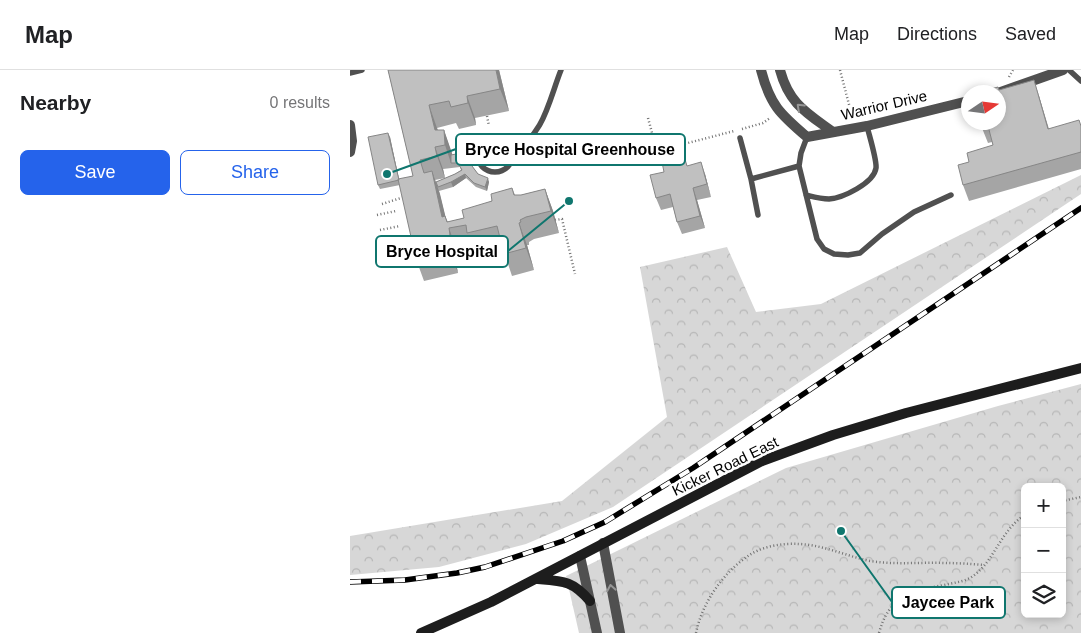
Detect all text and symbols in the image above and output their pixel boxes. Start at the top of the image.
text: Map [25,21,73,48]
text: Map [834,24,869,44]
text: Directions [897,24,977,44]
text: Saved [1005,24,1056,44]
north arrow [961,85,1006,130]
street label: Warrior Drive [839,87,929,123]
text: Nearby [20,91,91,114]
text: 0 results [270,94,330,111]
one-way arrow [796,103,805,112]
callout: Bryce Hospital Greenhouse [456,134,685,165]
text: Bryce Hospital Greenhouse [465,141,675,158]
button: Save [20,150,170,195]
button: Share [180,150,330,195]
callout: Bryce Hospital [376,236,508,267]
text: Bryce Hospital [386,243,498,260]
street label: Kicker Road East [669,433,782,499]
map controls [1021,483,1066,618]
button: + [1021,483,1066,528]
button: − [1021,528,1066,573]
button: layers [1021,573,1066,618]
one-way arrow [606,584,616,593]
callout: Jaycee Park [892,587,1005,618]
text: Jaycee Park [902,594,994,611]

